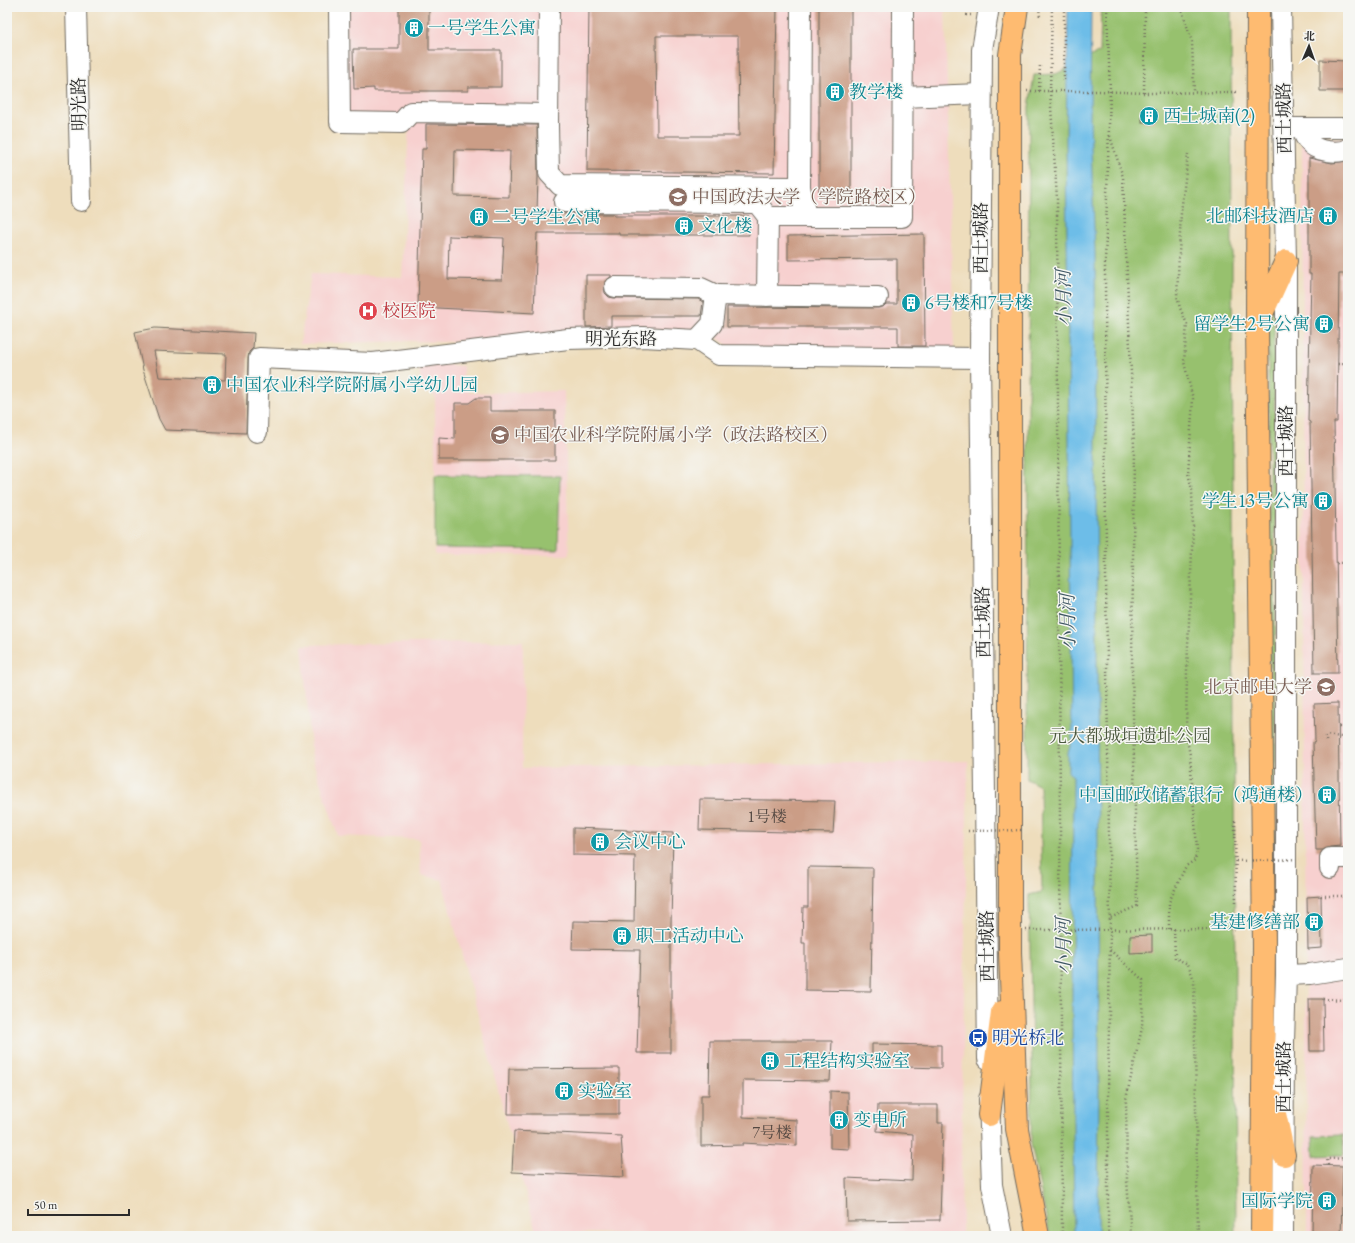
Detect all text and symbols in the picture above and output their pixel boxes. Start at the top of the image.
place label: 一号学生公寓 [428,16,536,39]
building icon: 一号学生公寓 [403,17,425,39]
north arrow [1289,26,1329,66]
text: 北 [1304,29,1315,43]
street label: 明光路 [67,77,90,131]
place label: 教学楼 [849,80,903,103]
building icon: 教学楼 [824,81,846,103]
street label: 西土城路 [1271,82,1296,154]
place label: 西土城南(2) [1163,104,1255,127]
building icon: 西土城南(2) [1138,105,1160,127]
place label: 中国政法大学（学院路校区） [692,185,926,208]
school or university icon: 中国政法大学（学院路校区） [667,186,689,208]
street label: 西土城路 [969,202,992,274]
place label: 北邮科技酒店 [1206,204,1314,227]
place label: 二号学生公寓 [493,205,601,228]
building icon: 北邮科技酒店 [1317,205,1339,227]
building icon: 二号学生公寓 [468,206,490,228]
place label: 文化楼 [698,214,752,237]
building icon: 文化楼 [673,215,695,237]
water label: 小月河 [1050,266,1076,327]
place label: 6号楼和7号楼 [925,291,1032,314]
building icon: 6号楼和7号楼 [900,292,922,314]
place label: 校医院 [382,299,436,322]
hospital icon: 校医院 [357,300,379,322]
place label: 留学生2号公寓 [1193,312,1310,335]
building icon: 留学生2号公寓 [1313,313,1335,335]
street label: 明光东路 [585,327,657,350]
place label: 中国农业科学院附属小学幼儿园 [226,373,478,396]
building icon: 中国农业科学院附属小学幼儿园 [201,374,223,396]
street label: 西土城路 [1274,405,1297,477]
place label: 中国农业科学院附属小学（政法路校区） [514,423,838,446]
school or university icon: 中国农业科学院附属小学（政法路校区） [489,424,511,446]
place label: 学生13号公寓 [1202,489,1309,512]
building icon: 学生13号公寓 [1312,490,1334,512]
street label: 西土城路 [970,586,995,658]
water label: 小月河 [1054,590,1080,651]
place label: 北京邮电大学 [1204,675,1312,698]
school or university icon: 北京邮电大学 [1315,676,1337,698]
park label: 元大都城垣遗址公园 [1049,724,1211,747]
place label: 中国邮政储蓄银行（鸿通楼） [1079,783,1313,806]
building icon: 中国邮政储蓄银行（鸿通楼） [1316,784,1338,806]
house number: 1号楼 [747,806,787,827]
place label: 会议中心 [614,830,686,853]
building icon: 会议中心 [589,831,611,853]
street label: 西土城路 [974,910,999,982]
place label: 基建修缮部 [1210,910,1300,933]
building icon: 基建修缮部 [1303,911,1325,933]
water label: 小月河 [1050,914,1076,975]
place label: 职工活动中心 [636,924,744,947]
building icon: 职工活动中心 [611,925,633,947]
place label: 明光桥北 [992,1026,1064,1049]
bus stop icon: 明光桥北 [967,1027,989,1049]
street label: 西土城路 [1272,1041,1295,1113]
place label: 工程结构实验室 [784,1049,910,1072]
building icon: 工程结构实验室 [759,1050,781,1072]
place label: 实验室 [578,1079,632,1102]
building icon: 实验室 [553,1080,575,1102]
place label: 变电所 [853,1108,907,1131]
building icon: 变电所 [828,1109,850,1131]
house number: 7号楼 [752,1122,792,1143]
place label: 国际学院 [1241,1189,1313,1212]
building icon: 国际学院 [1316,1190,1338,1212]
scale bar [28,1191,129,1217]
text: 50 m [34,1197,58,1213]

